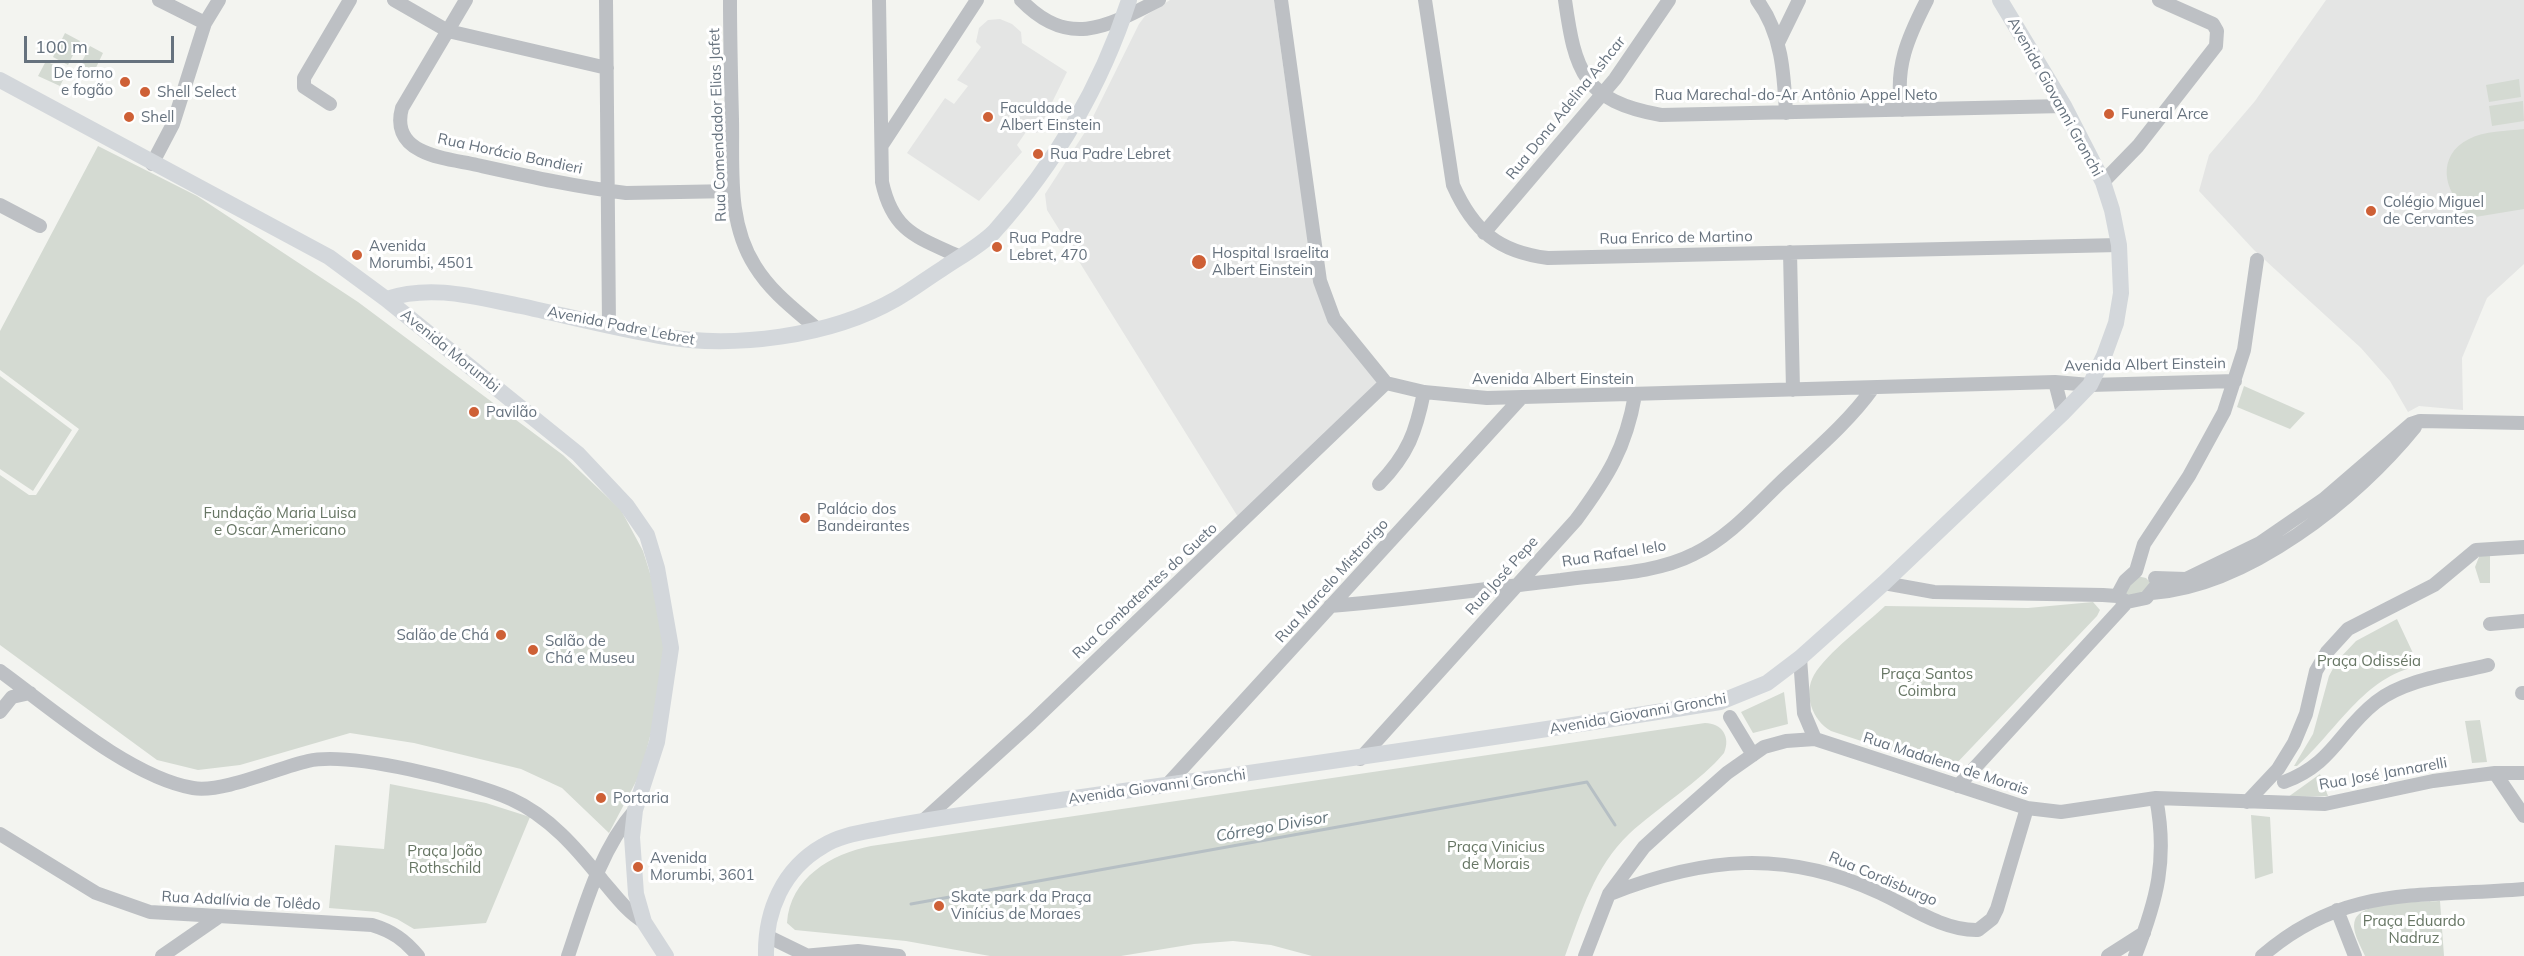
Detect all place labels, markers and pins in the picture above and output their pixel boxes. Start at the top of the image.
place label: De forno e fogão [53,64,113,99]
marker: De forno e fogão [118,75,132,89]
place label: Shell Select [157,83,236,101]
marker: Shell Select [138,85,152,99]
place label: Faculdade Albert Einstein [1000,99,1101,134]
place label: Funeral Arce [2121,105,2209,123]
marker: Funeral Arce [2102,107,2116,121]
place label: Shell [141,108,174,126]
marker: Shell [122,110,136,124]
marker: Faculdade Albert Einstein [981,110,995,124]
place label: Rua Padre Lebret [1050,145,1171,163]
marker: Rua Padre Lebret [1031,147,1045,161]
place label: Colégio Miguel de Cervantes [2383,193,2484,228]
marker: Colégio Miguel de Cervantes [2364,204,2378,218]
place label: Rua Padre Lebret, 470 [1009,229,1088,264]
place label: Avenida Morumbi, 4501 [369,237,474,272]
marker: Rua Padre Lebret, 470 [990,240,1004,254]
place label: Hospital Israelita Albert Einstein [1212,244,1329,279]
marker: Avenida Morumbi, 4501 [350,248,364,262]
marker: Hospital Israelita Albert Einstein [1190,253,1208,271]
place label: Pavilão [486,403,537,421]
marker: Pavilão [467,405,481,419]
place label: Palácio dos Bandeirantes [817,500,910,535]
marker: Palácio dos Bandeirantes [798,511,812,525]
place label: Salão de Chá [396,626,489,644]
marker: Salão de Chá [494,628,508,642]
place label: Salão de Chá e Museu [545,632,635,667]
marker: Salão de Chá e Museu [526,643,540,657]
place label: Portaria [613,789,669,807]
marker: Portaria [594,791,608,805]
place label: Avenida Morumbi, 3601 [650,849,755,884]
marker: Avenida Morumbi, 3601 [631,860,645,874]
place label: Skate park da Praça Vinícius de Moraes [951,888,1092,923]
marker: Skate park da Praça Vinícius de Moraes [932,899,946,913]

